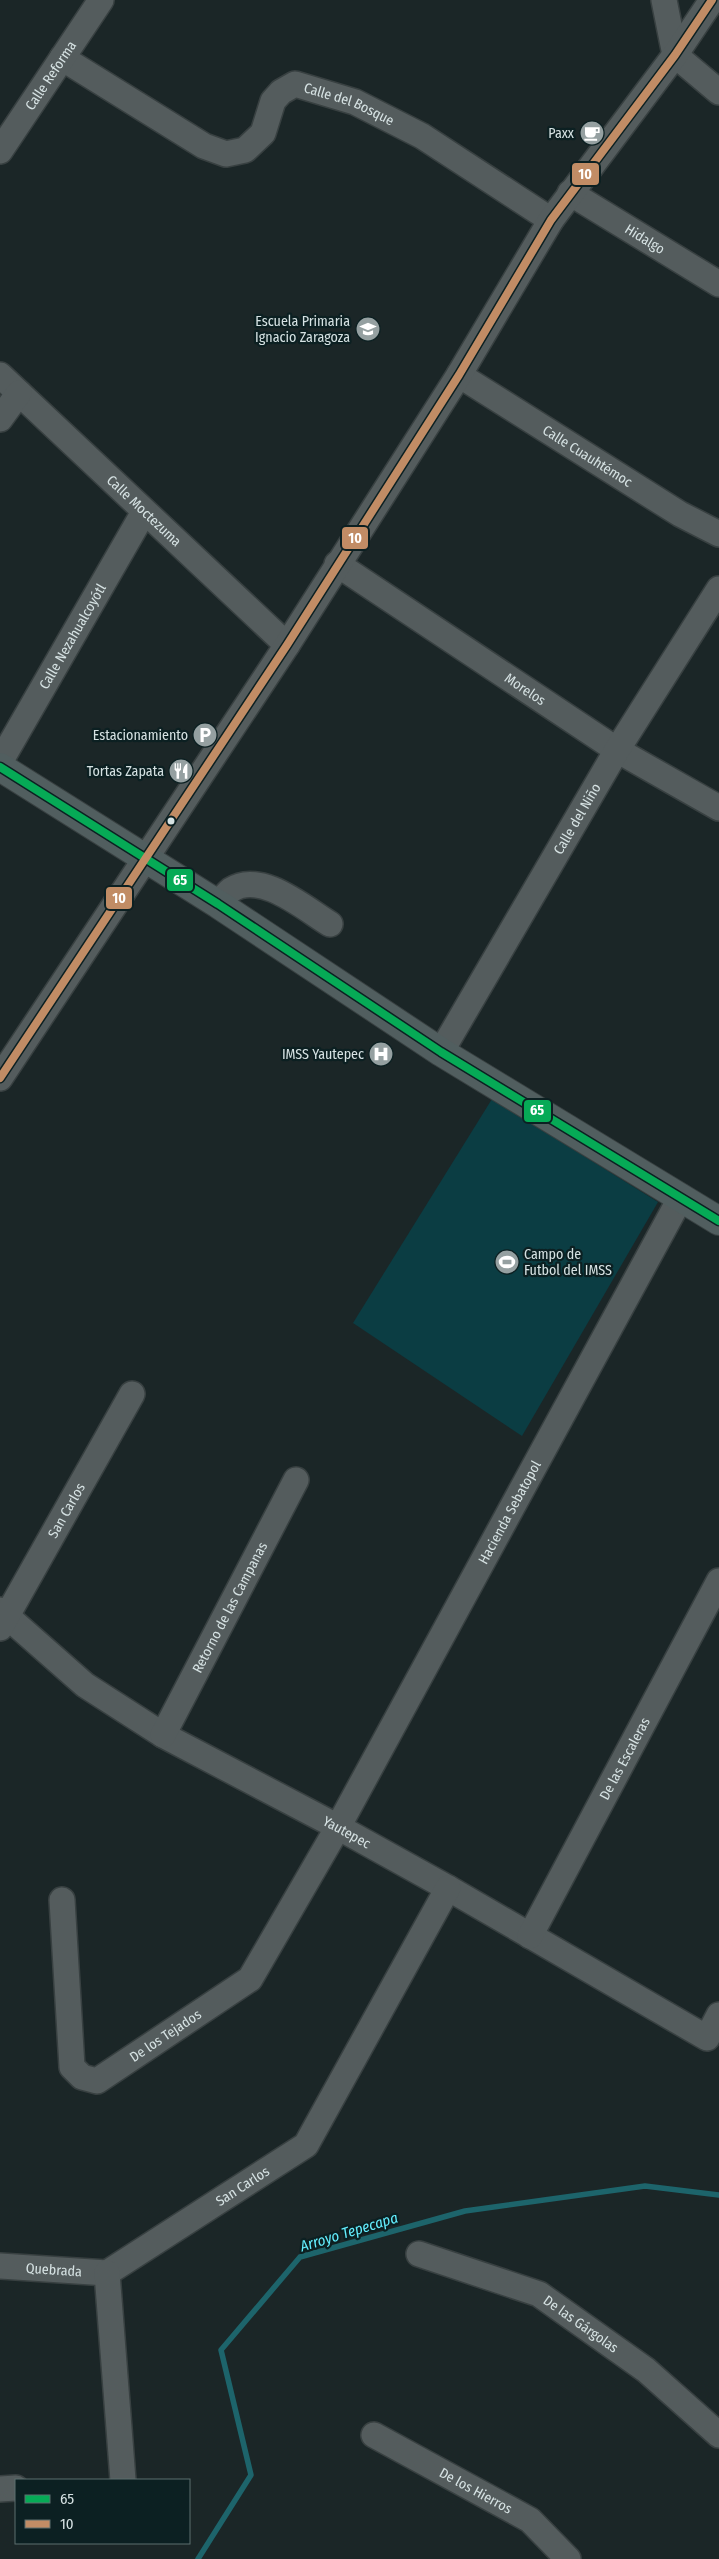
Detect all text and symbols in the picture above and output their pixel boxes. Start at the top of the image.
street label: Calle Reforma [21,37,80,113]
street label: Calle del Bosque [302,79,397,129]
cafe icon: Paxx [579,120,605,146]
place label: Paxx [548,125,575,142]
line badge: 10 [571,162,600,186]
text: 10 [578,166,592,183]
street label: Hidalgo [622,220,668,258]
place label: Escuela Primaria Ignacio Zaragoza [255,313,350,346]
school or university icon: Escuela Primaria Ignacio Zaragoza [355,316,381,342]
street label: Calle Cuauhtémoc [540,421,636,490]
street label: Calle Moctezuma [103,472,185,550]
line badge: 10 [341,526,369,550]
text: 10 [348,530,362,547]
street label: Calle Nezahualcoyótl [35,580,110,692]
street label: Morelos [501,669,549,709]
parking icon: Estacionamiento [192,722,218,748]
place label: Estacionamiento [93,727,188,744]
restaurant icon: Tortas Zapata [168,758,194,784]
place label: Tortas Zapata [87,763,164,780]
street label: Calle del Niño [550,780,604,857]
unlabelled marker [166,816,176,826]
line badge: 65 [166,868,194,892]
text: 65 [173,872,187,889]
line badge: 10 [105,886,133,910]
text: 10 [112,890,126,907]
hospital icon: IMSS Yautepec [368,1041,394,1067]
place label: IMSS Yautepec [282,1046,364,1063]
line badge: 65 [523,1099,552,1123]
text: 65 [530,1102,544,1119]
place label: Campo de Futbol del IMSS [524,1246,612,1279]
sports icon: Campo de Futbol del IMSS [494,1249,520,1275]
street label: Hacienda Sebatopol [474,1457,545,1567]
street label: San Carlos [44,1480,89,1541]
street label: Retorno de las Campanas [188,1539,271,1676]
street label: De las Escaleras [596,1714,653,1803]
street label: Yautepec [320,1812,374,1852]
street label: De los Tejados [126,2006,204,2065]
street label: San Carlos [212,2162,272,2209]
water label: Arroyo Tepecapa [297,2209,400,2256]
street label: Quebrada [25,2259,83,2280]
street label: De las Gárgolas [540,2291,622,2356]
street label: De los Hierros [437,2464,515,2517]
legend [15,2479,190,2544]
text: 65 [60,2490,74,2508]
text: 10 [60,2515,74,2533]

